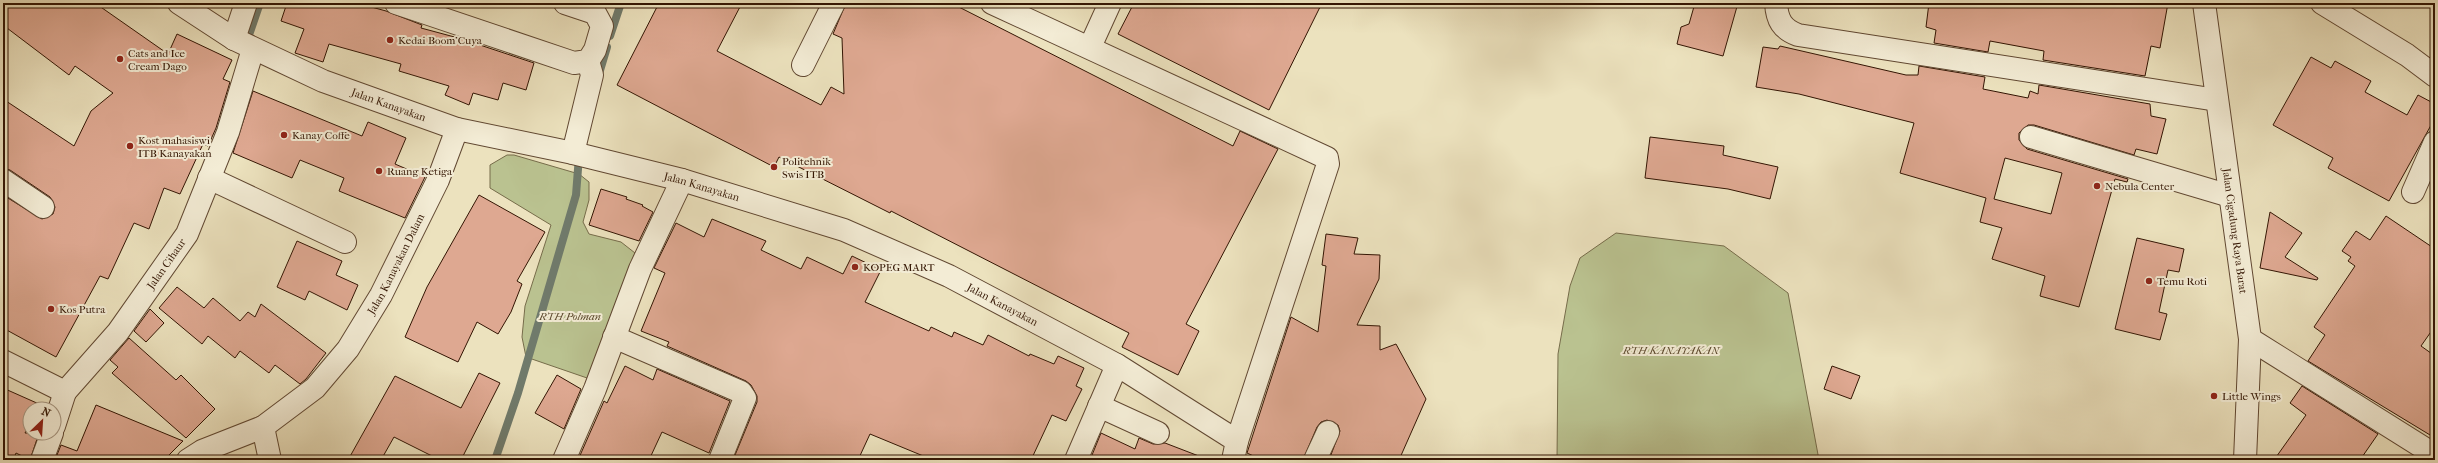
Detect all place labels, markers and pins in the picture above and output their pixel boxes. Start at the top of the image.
place label: Kedai Boom'Cuya [398,34,483,47]
marker: Kedai Boom'Cuya [385,35,395,45]
place label: Cats and Ice Cream Dago [128,47,187,73]
marker: Cats and Ice Cream Dago [115,54,125,64]
place label: Kanay Coffe [292,129,350,142]
marker: Kanay Coffe [279,130,289,140]
place label: Kost mahasiswi ITB Kanayakan [138,134,212,160]
marker: Kost mahasiswi ITB Kanayakan [125,141,135,151]
place label: Politehnik Swis ITB [782,155,831,181]
marker: Politehnik Swis ITB [769,162,779,172]
place label: Ruang Ketiga [387,165,453,178]
marker: Ruang Ketiga [374,166,384,176]
place label: Nebula Center [2105,180,2174,193]
marker: Nebula Center [2092,181,2102,191]
place label: KOPEG MART [863,261,935,274]
marker: KOPEG MART [850,262,860,272]
place label: Temu Roti [2157,275,2208,288]
marker: Temu Roti [2144,276,2154,286]
place label: Kos Putra [59,303,106,316]
marker: Kos Putra [46,304,56,314]
place label: Little Wings [2222,390,2281,403]
marker: Little Wings [2209,391,2219,401]

